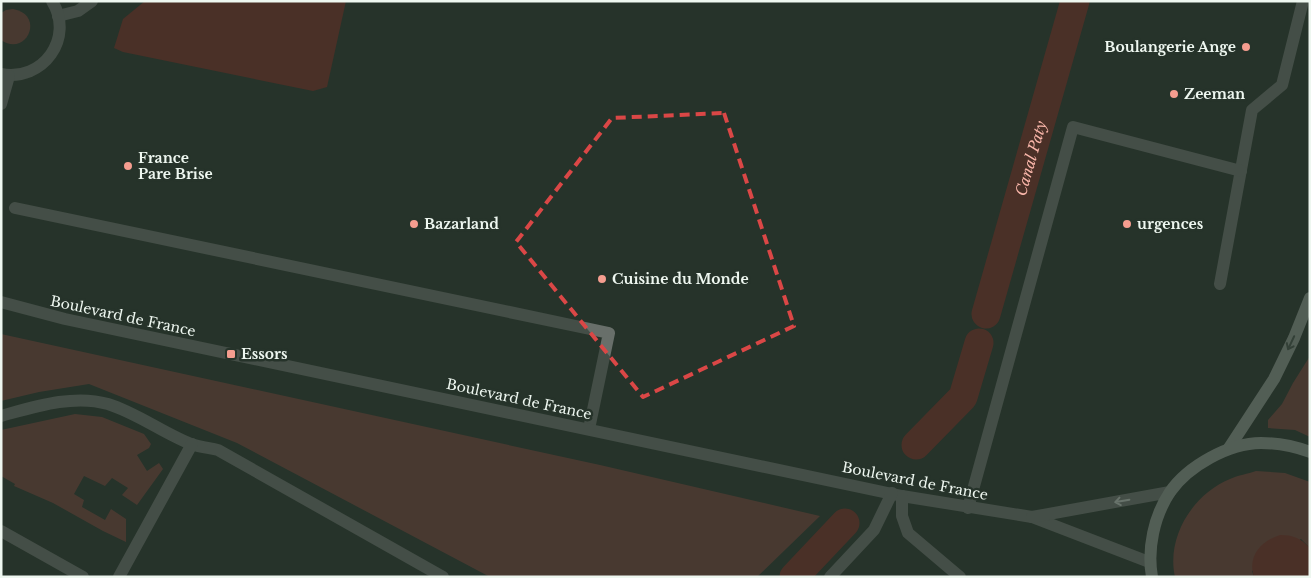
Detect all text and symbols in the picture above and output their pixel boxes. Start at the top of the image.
place label: Boulangerie Ange [1104,38,1236,56]
marker: Boulangerie Ange [1240,41,1252,53]
place label: Zeeman [1184,85,1245,103]
marker: Zeeman [1168,88,1180,100]
water label: Canal Paty [1011,118,1050,198]
place label: France Pare Brise [138,149,213,183]
marker: France Pare Brise [122,160,134,172]
place label: Bazarland [424,215,499,233]
place label: urgences [1137,215,1204,233]
marker: Bazarland [408,218,420,230]
marker: urgences [1121,218,1133,230]
place label: Cuisine du Monde [612,270,749,288]
marker: Cuisine du Monde [596,273,608,285]
street label: Boulevard de France [49,292,197,340]
one-way arrow [1286,335,1296,350]
place label: Essors [241,345,288,363]
marker: Essors [225,348,237,360]
street label: Boulevard de France [445,375,593,423]
street label: Boulevard de France [841,458,989,504]
one-way arrow [1114,496,1130,506]

